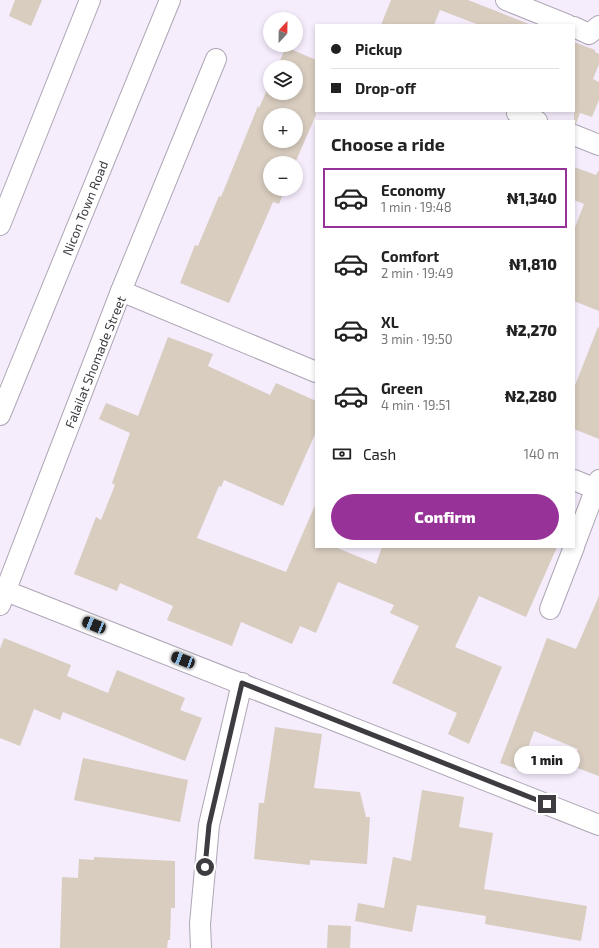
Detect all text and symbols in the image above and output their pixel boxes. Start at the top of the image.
north arrow [263,12,303,52]
map controls [263,12,303,196]
text: Pickup [355,40,402,58]
button: layers [263,60,303,100]
text: Drop-off [355,79,416,97]
button: + [263,108,303,148]
text: Choose a ride [331,133,445,155]
button: − [263,156,303,196]
street label: Nicon Town Road [59,158,111,258]
icon: car [333,180,369,216]
text: Economy [381,181,446,199]
text: ₦1,340 [507,189,557,207]
text: 1 min · 19:48 [381,199,452,215]
icon: car [333,246,369,282]
text: Comfort [381,247,439,265]
text: ₦1,810 [509,255,557,273]
text: 2 min · 19:49 [381,265,453,281]
street label: Falailat Shomade Street [61,294,129,430]
icon: car [333,312,369,348]
text: XL [381,313,399,331]
text: ₦2,270 [506,321,557,339]
text: 3 min · 19:50 [381,331,453,347]
icon: car [333,378,369,414]
text: Green [381,379,423,397]
text: ₦2,280 [505,387,557,405]
text: 4 min · 19:51 [381,397,451,413]
icon: cash [331,443,353,465]
text: Cash [363,445,396,463]
text: 140 m [524,446,559,462]
button: Confirm [331,494,559,540]
car [81,615,107,635]
car [170,650,196,670]
callout: 1 min [514,746,580,774]
text: 1 min [531,752,563,768]
route end [538,795,556,813]
route start [196,858,214,876]

